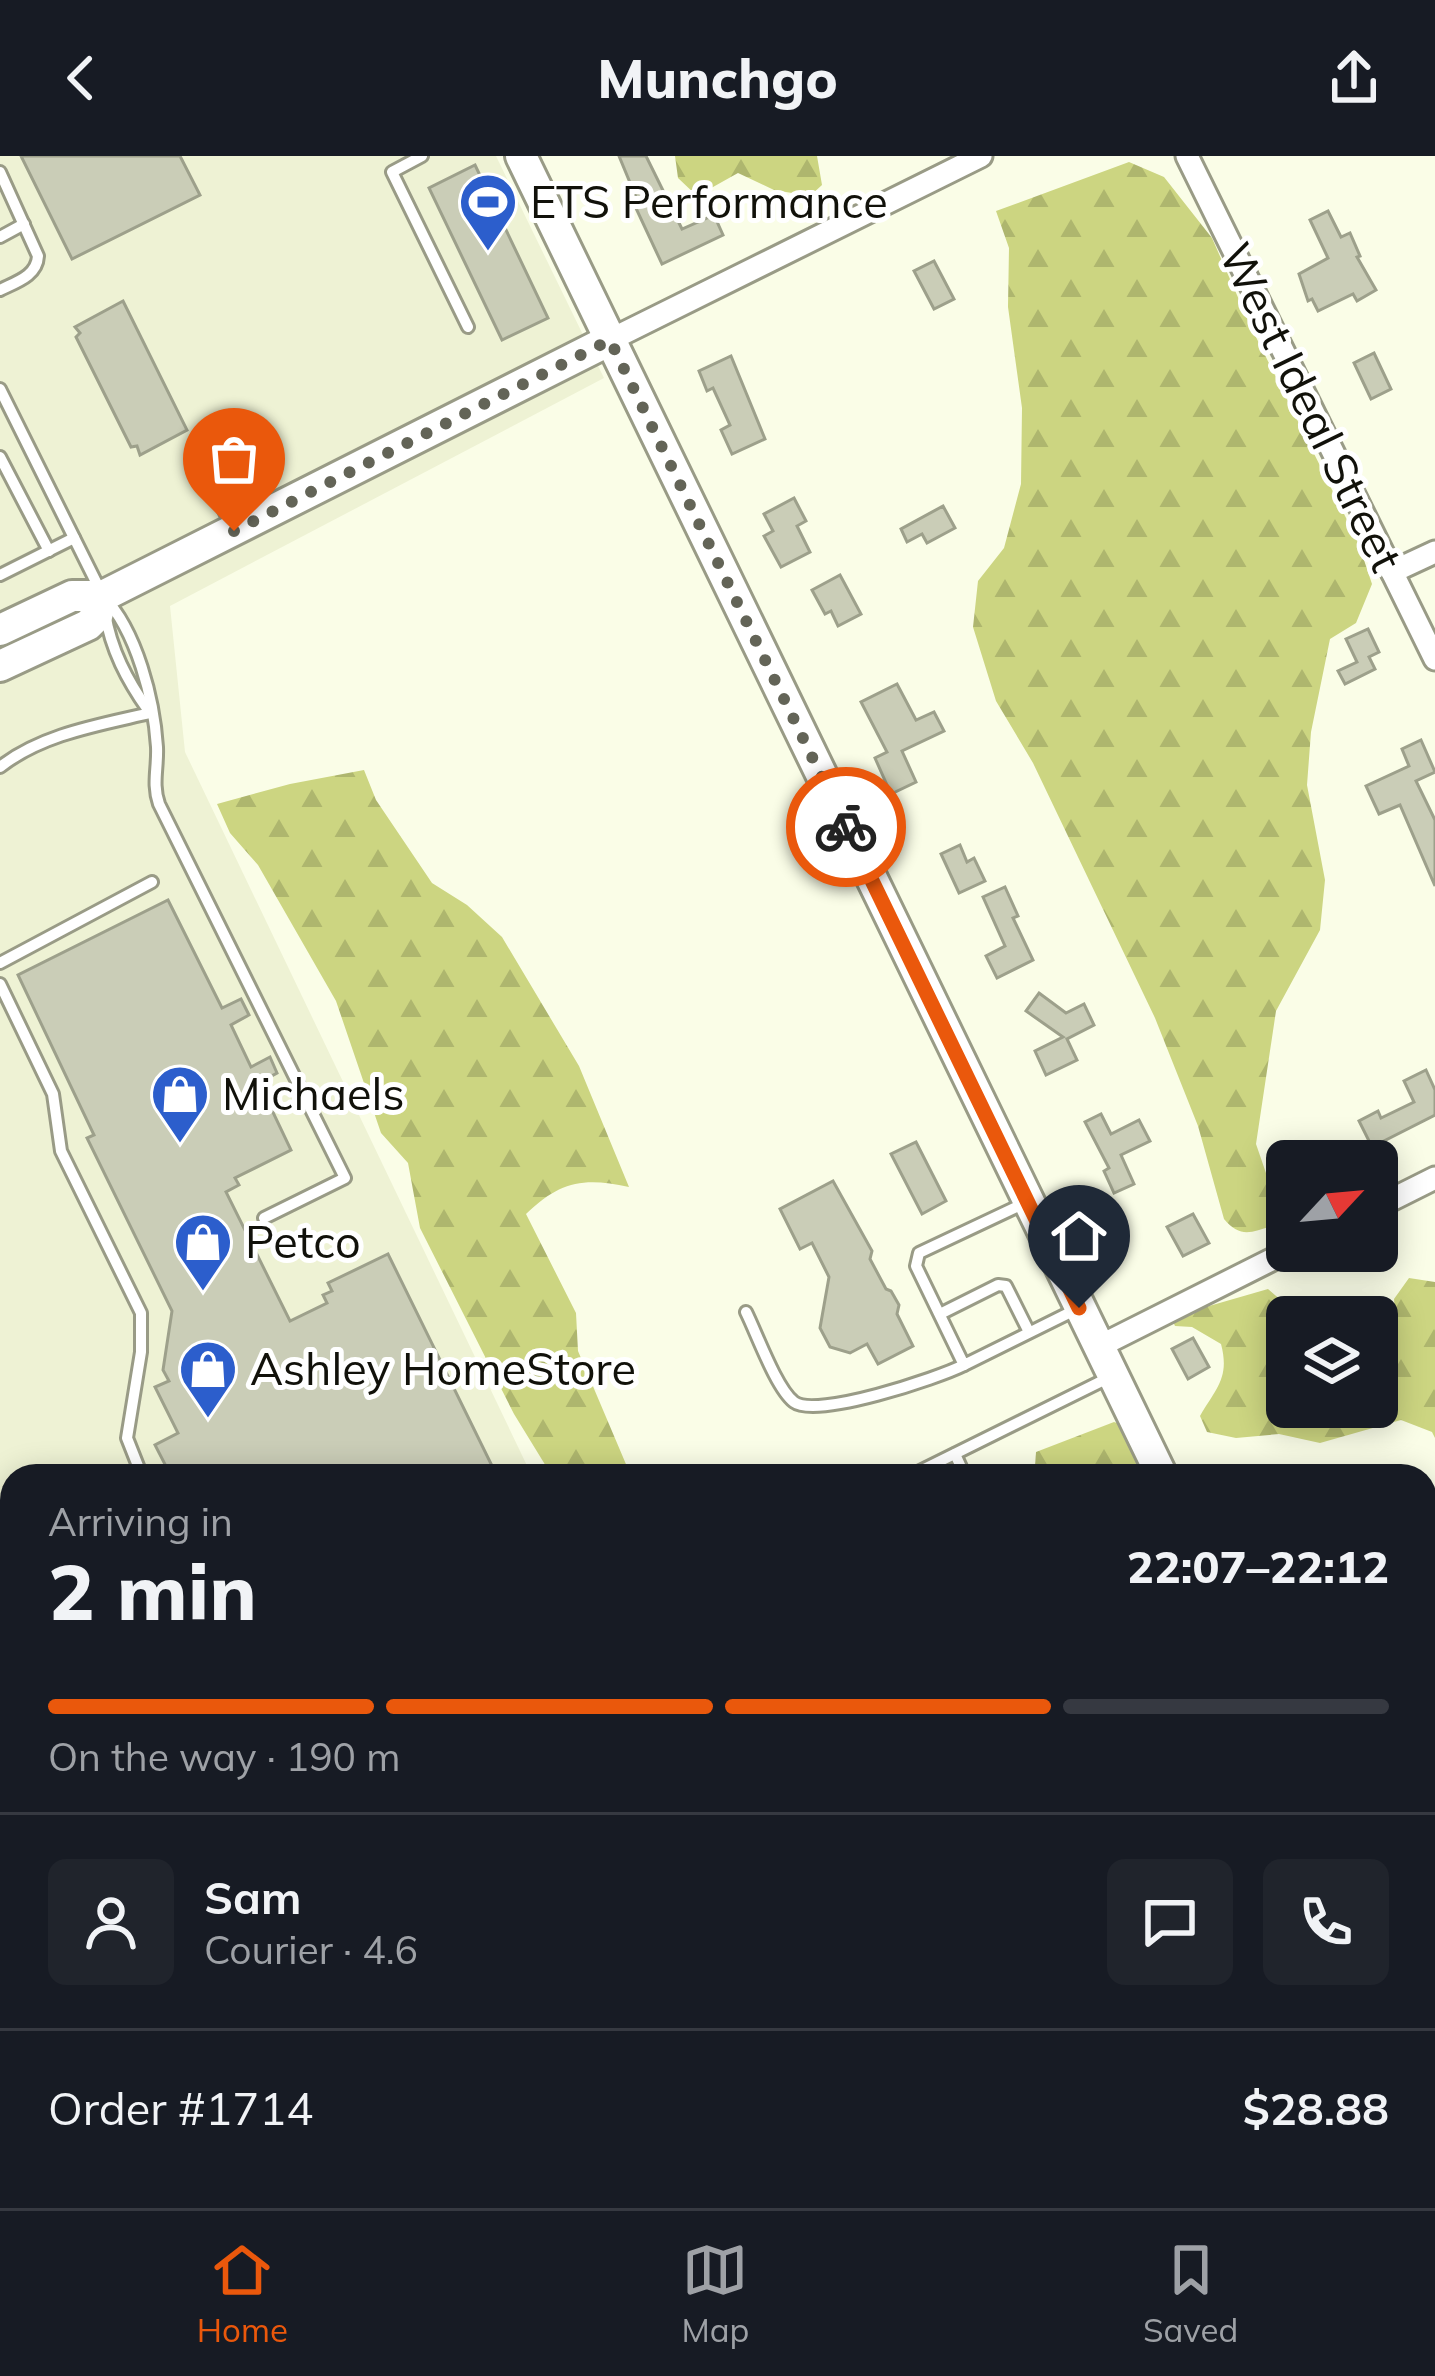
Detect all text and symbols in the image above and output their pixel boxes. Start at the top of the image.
text: Munchgo [597,44,838,112]
icon: back [48,45,114,111]
icon: share [1321,45,1387,111]
sports icon: ETS Performance [457,171,519,253]
place label: ETS Performance [530,173,888,229]
street label: West Ideal Street [1208,233,1416,580]
pin [183,408,285,531]
icon: bag [201,426,267,492]
courier [786,767,906,887]
icon: bike [813,794,879,860]
shop icon: Michaels [149,1063,211,1145]
place label: Michaels [222,1065,404,1121]
north arrow [1266,1140,1398,1272]
map controls [1266,1140,1398,1428]
pin [1028,1185,1130,1308]
icon: home [1046,1203,1112,1269]
shop icon: Petco [172,1211,234,1293]
place label: Petco [245,1213,361,1269]
button: layers [1266,1296,1398,1428]
shop icon: Ashley HomeStore [177,1338,239,1420]
place label: Ashley HomeStore [250,1340,636,1396]
text: Arriving in [48,1497,233,1546]
text: 22:07–22:12 [1127,1538,1389,1594]
text: 2 min [48,1542,257,1640]
text: On the way · 190 m [48,1732,400,1781]
button: person [48,1859,174,1985]
button: chat [1107,1859,1233,1985]
button: phone [1263,1859,1389,1985]
text: Sam [204,1869,301,1925]
text: Courier · 4.6 [204,1925,418,1974]
text: Order #1714 [48,2080,313,2136]
text: $28.88 [1243,2080,1389,2136]
tab: Home [197,2237,288,2350]
tab: Map [681,2237,749,2350]
tab: Saved [1143,2237,1238,2350]

